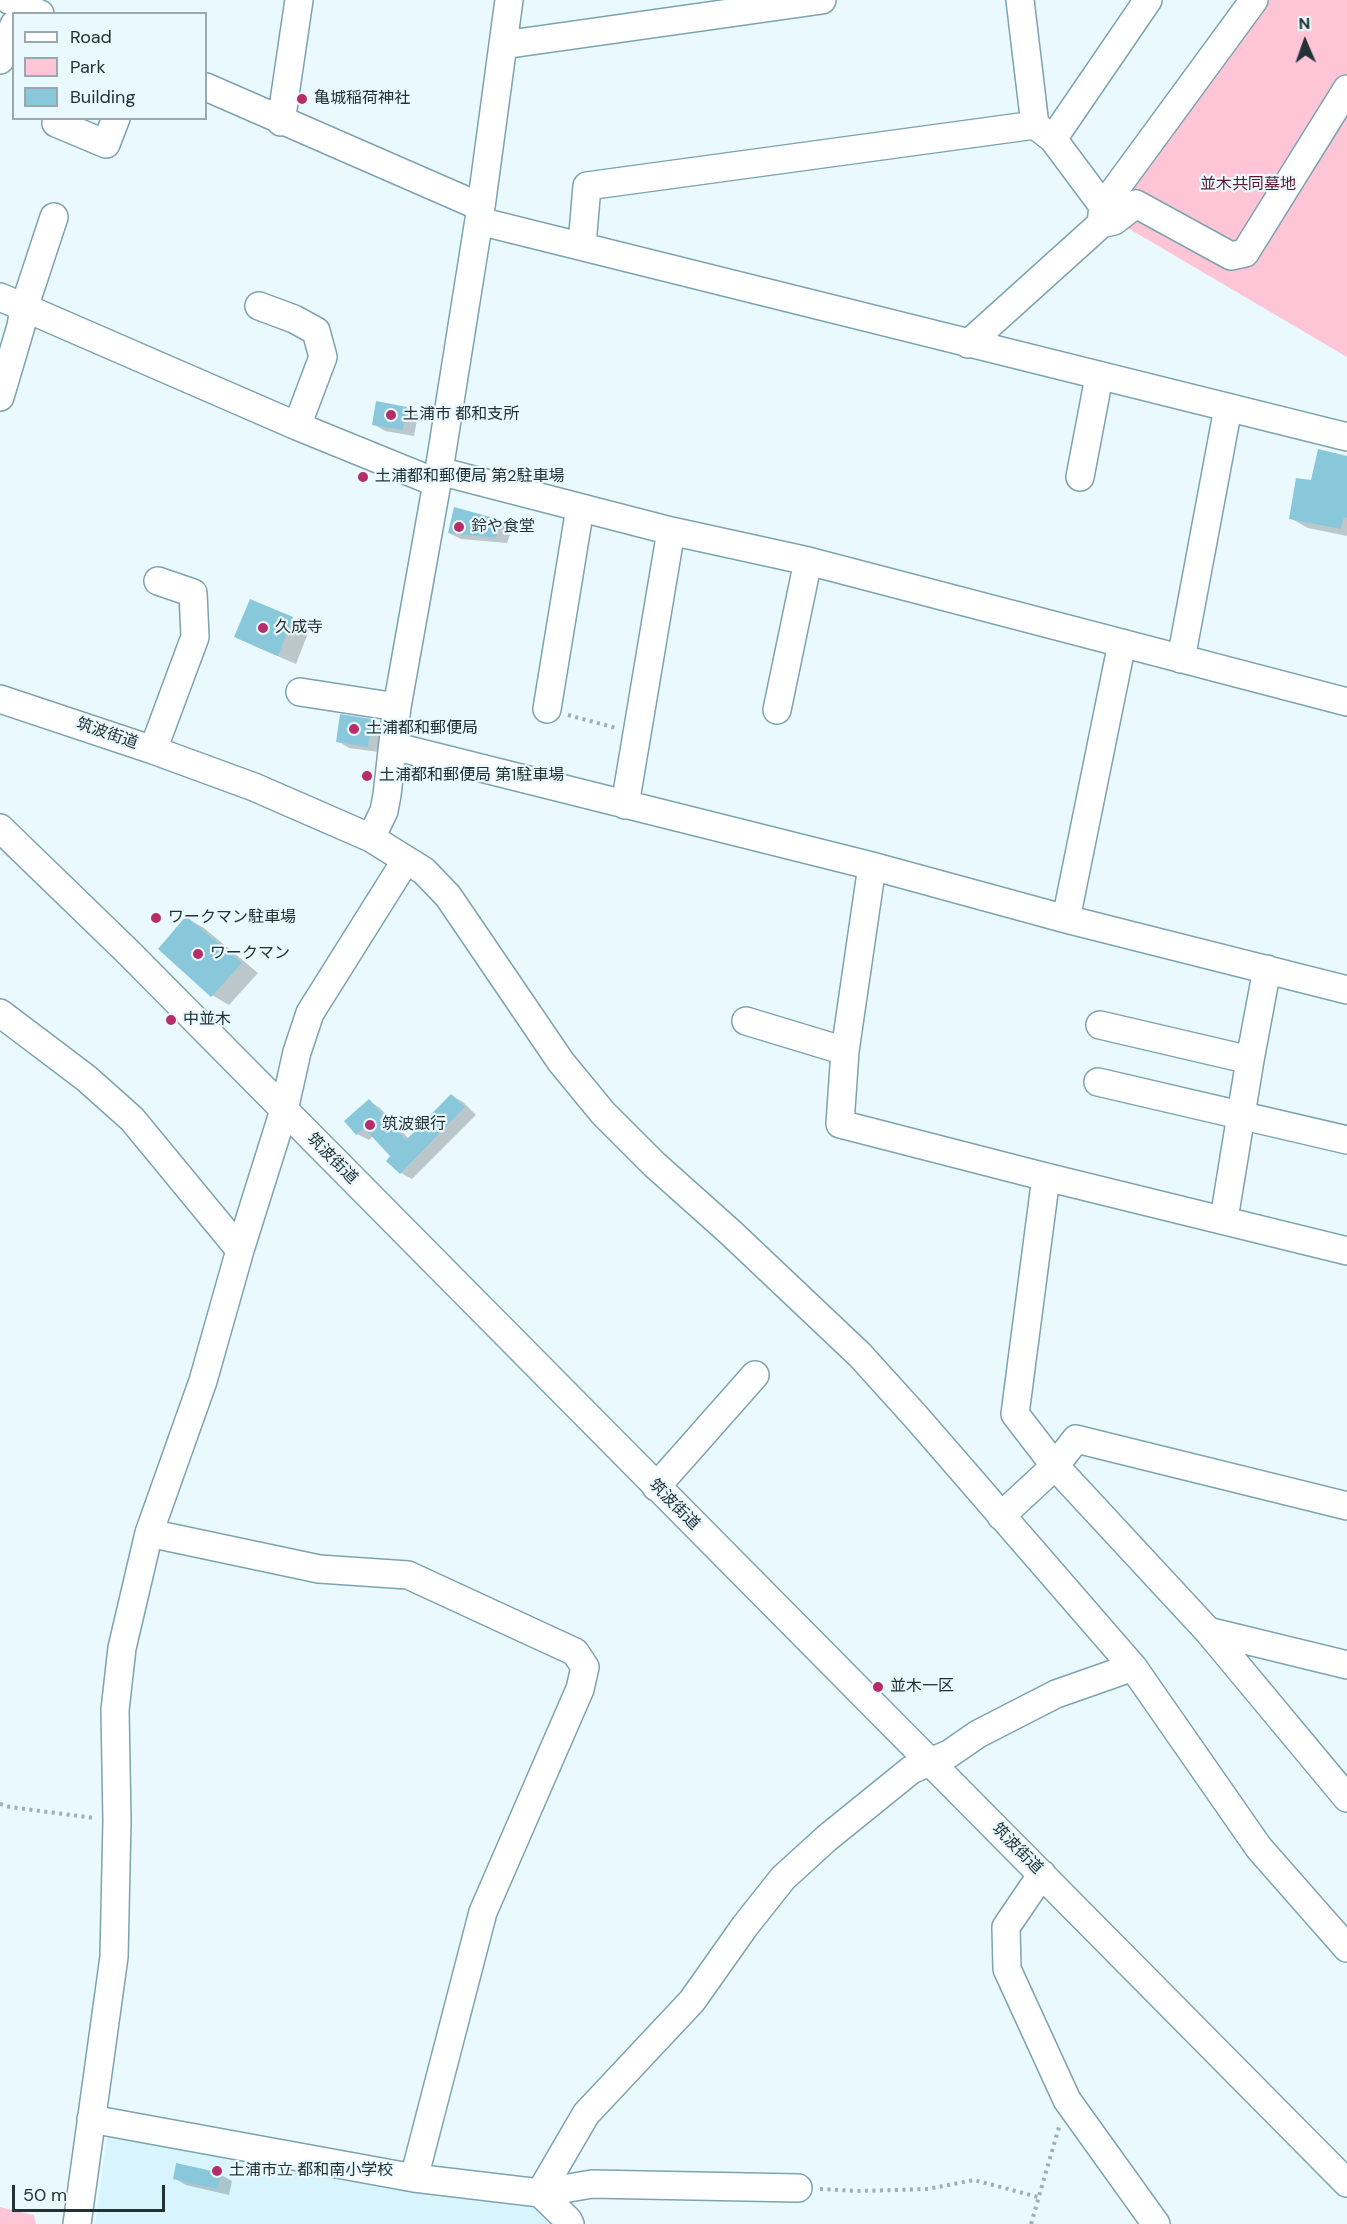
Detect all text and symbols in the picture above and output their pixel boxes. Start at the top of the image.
legend [12,12,207,120]
north arrow [1275,12,1335,72]
text: N [1298,13,1311,34]
text: Road [70,25,112,49]
text: Park [70,55,106,79]
text: Building [70,85,135,109]
place label: 亀城稲荷神社 [314,89,410,109]
marker: 亀城稲荷神社 [295,92,309,106]
park label: 並木共同墓地 [1200,175,1296,195]
place label: 土浦市 都和支所 [403,405,519,425]
marker: 土浦市 都和支所 [384,408,398,422]
place label: 土浦都和郵便局 第2駐車場 [375,467,564,487]
marker: 土浦都和郵便局 第2駐車場 [356,470,370,484]
place label: 鈴や食堂 [471,517,535,537]
marker: 鈴や食堂 [452,520,466,534]
place label: 久成寺 [275,618,323,638]
marker: 久成寺 [256,621,270,635]
street label: 筑波街道 [74,715,140,753]
place label: 土浦都和郵便局 [366,719,478,739]
marker: 土浦都和郵便局 [347,722,361,736]
place label: 土浦都和郵便局 第1駐車場 [379,766,564,786]
marker: 土浦都和郵便局 第1駐車場 [360,769,374,783]
place label: ワークマン駐車場 [168,908,296,928]
marker: ワークマン駐車場 [149,911,163,925]
place label: ワークマン [210,944,290,964]
marker: ワークマン [191,947,205,961]
place label: 中並木 [183,1010,231,1030]
marker: 中並木 [164,1013,178,1027]
place label: 筑波銀行 [382,1115,446,1135]
marker: 筑波銀行 [363,1118,377,1132]
street label: 筑波街道 [303,1130,361,1188]
street label: 筑波街道 [645,1476,703,1534]
place label: 並木一区 [890,1677,954,1697]
marker: 並木一区 [871,1680,885,1694]
street label: 筑波街道 [988,1820,1046,1878]
place label: 土浦市立 都和南小学校 [229,2161,393,2181]
marker: 土浦市立 都和南小学校 [210,2164,224,2178]
scale bar [15,2173,168,2211]
text: 50 m [23,2183,67,2207]

